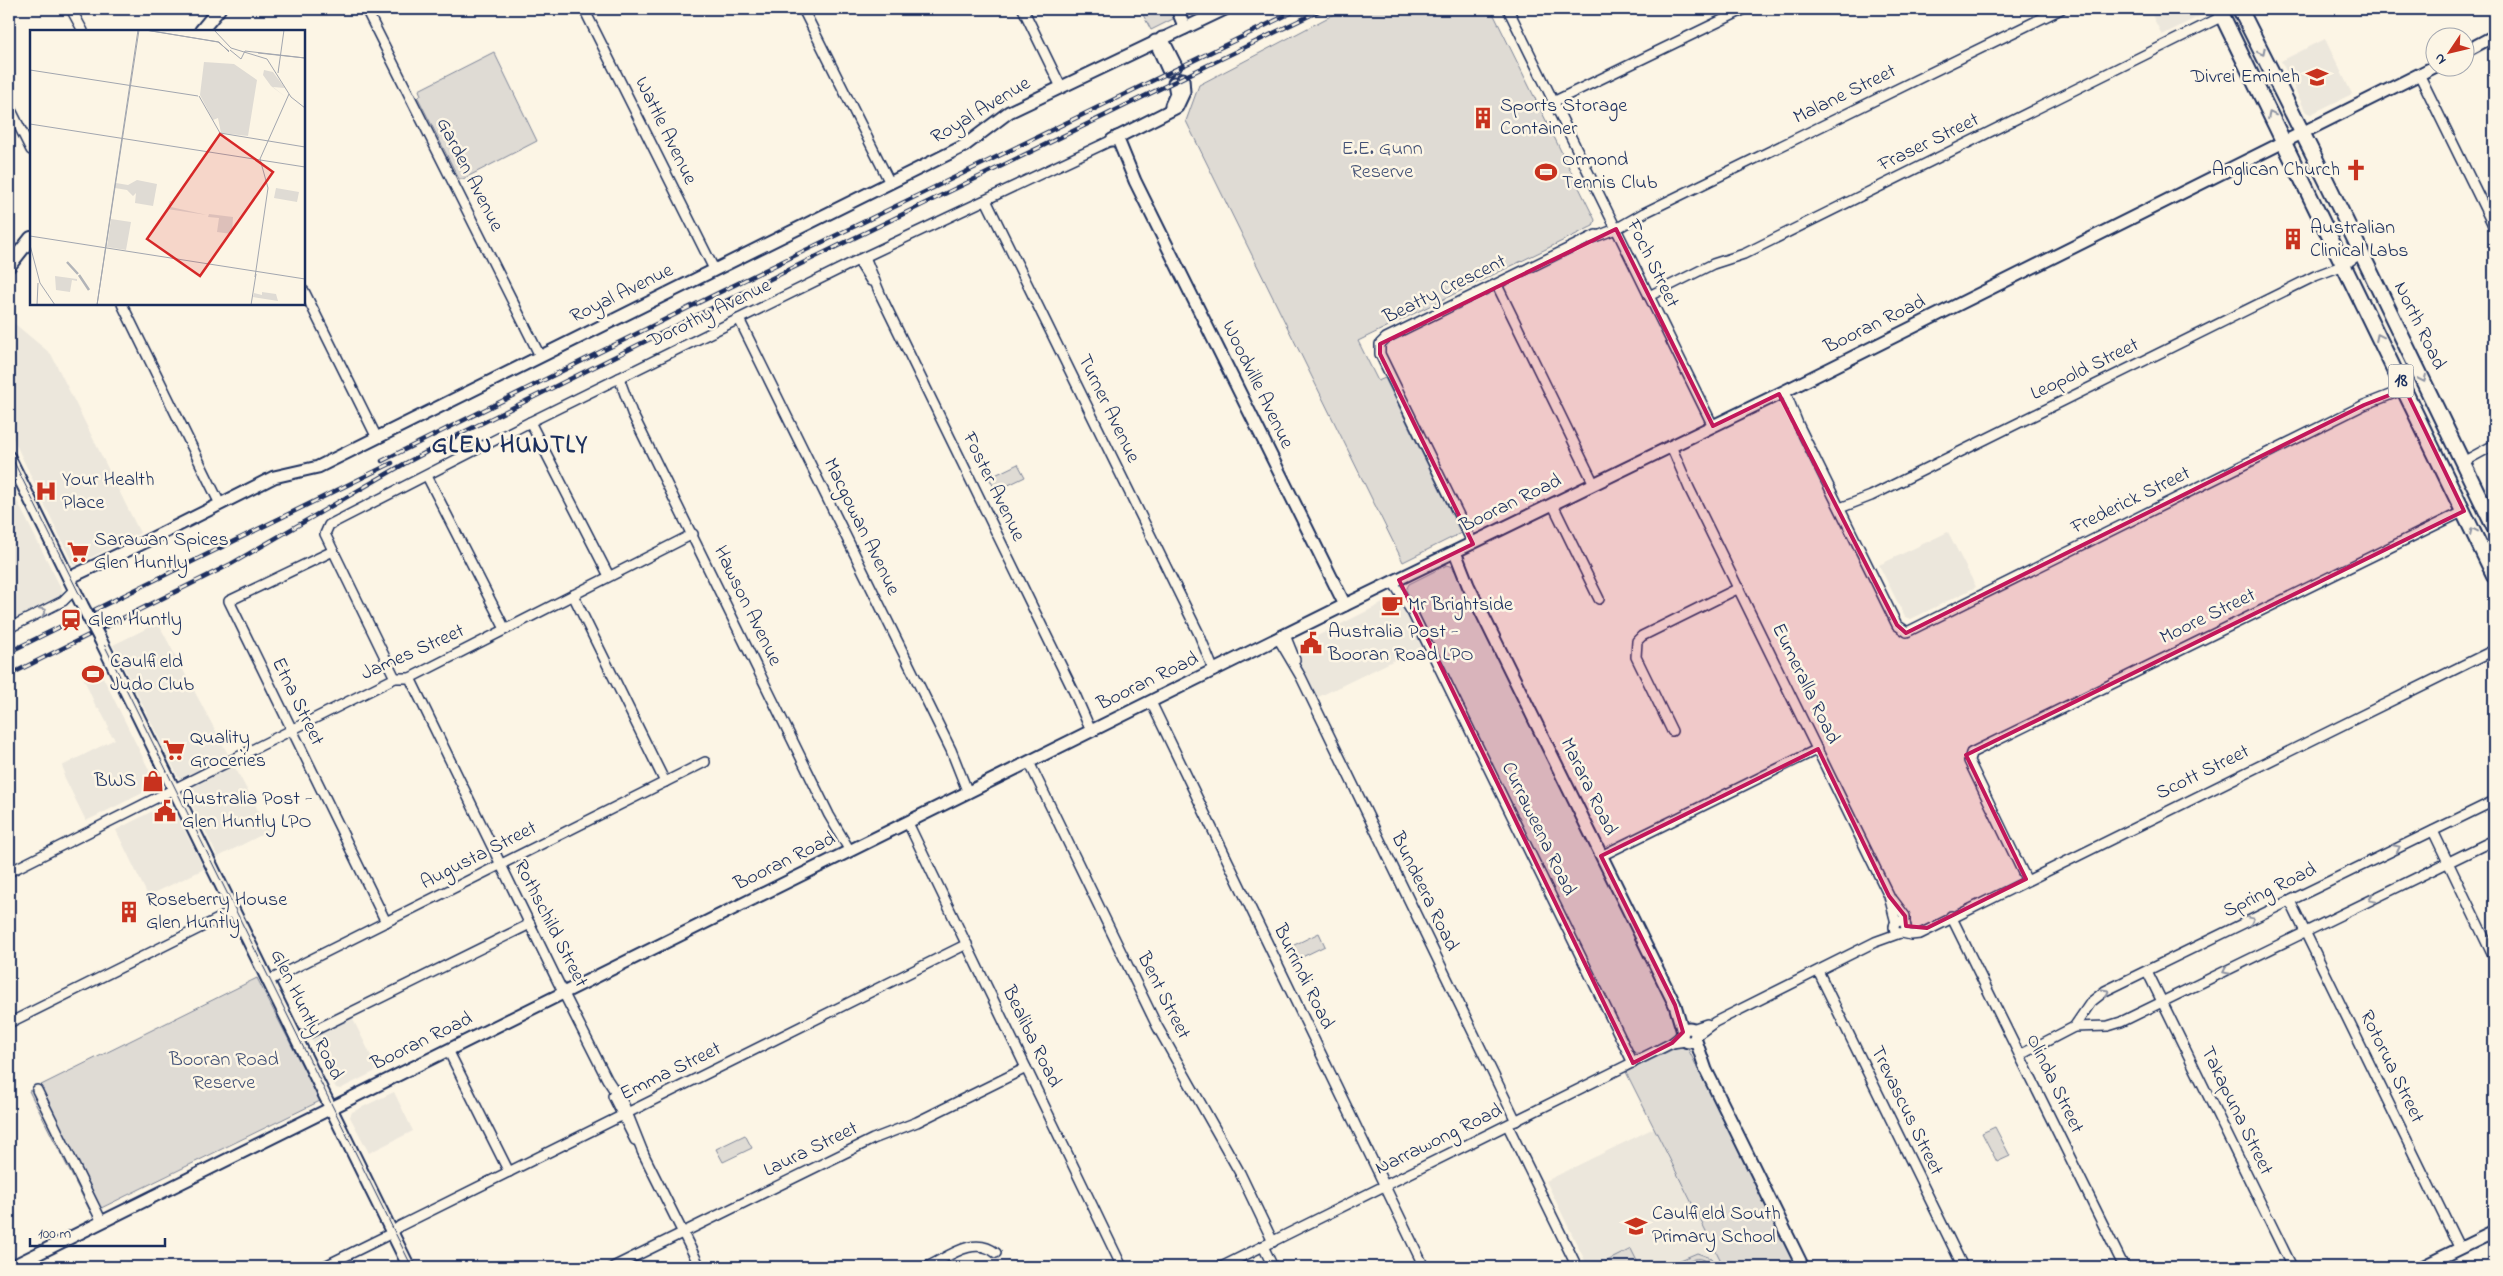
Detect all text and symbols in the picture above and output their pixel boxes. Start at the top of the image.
north arrow [2426,28,2476,78]
inset map [30,30,305,305]
one-way arrow [2256,47,2266,56]
text: N [2429,49,2452,68]
street label: Malane Street [1789,57,1902,132]
place label: Divrei Emineh [2190,63,2300,92]
school or university icon: Divrei Emineh [2304,64,2330,90]
street label: Royal Avenue [926,70,1036,152]
street label: Wattle Avenue [626,72,704,190]
place label: Sports Storage Container [1500,92,1627,144]
building icon: Sports Storage Container [1470,105,1496,131]
street label: Fraser Street [1873,106,1985,180]
one-way arrow [2267,111,2277,120]
street label: Garden Avenue [428,113,510,237]
park label: E.E. Gunn Reserve [1341,135,1423,187]
place label: Ormond Tennis Club [1562,146,1658,198]
place label: Anglican Church [2212,156,2340,186]
church icon: Anglican Church [2343,157,2369,183]
sports icon: Ormond Tennis Club [1533,159,1559,185]
street label: Foch Street [1618,214,1686,313]
place label: Australian Clinical Labs [2310,214,2408,266]
building icon: Australian Clinical Labs [2280,226,2306,252]
street label: Beatty Crescent [1378,248,1512,333]
street label: Royal Avenue [566,257,679,331]
street label: Dorothy Avenue [643,272,777,357]
street label: North Road [2385,277,2453,375]
street label: Booran Road [1818,288,1931,362]
street label: Woodville Avenue [1213,316,1301,454]
street label: Leopold Street [2026,331,2144,409]
one-way arrow [2375,333,2386,342]
street label: Turner Avenue [1069,350,1147,468]
road number: 18 [2388,364,2414,398]
one-way arrow [2416,374,2427,383]
street label: Foster Avenue [954,427,1032,547]
district label: GLEN HUNTLY [432,428,588,464]
street label: Macgowan Avenue [814,453,907,601]
street label: Frederick Street [2066,459,2196,543]
place label: Your Health Place [62,466,155,518]
street label: Booran Road [1454,467,1567,541]
hospital icon: Your Health Place [33,478,59,504]
place label: Sarawan Spices Glen Huntly [94,526,229,578]
one-way arrow [2469,527,2480,536]
supermarket icon: Sarawan Spices Glen Huntly [65,539,91,565]
street label: Hawson Avenue [705,541,789,671]
street label: Moore Street [2155,581,2261,653]
place label: Mr Brightside [1408,591,1513,621]
cafe icon: Mr Brightside [1379,592,1405,618]
place label: Glen Huntly [88,606,182,635]
one-way arrow [38,607,47,617]
station icon: Glen Huntly [58,607,84,633]
street label: James Street [357,617,470,689]
place label: Australia Post - Booran Road LPO [1327,618,1474,670]
street label: Eumeralla Road [1763,619,1847,749]
public building icon: Australia Post - Booran Road LPO [1298,630,1324,656]
street label: Booran Road [1091,645,1204,719]
place label: Caulfield Judo Club [110,648,194,700]
street label: Etna Street [263,653,331,751]
sports icon: Caulfield Judo Club [80,661,106,687]
place label: Quality Groceries [190,724,266,776]
street label: Marara Road [1552,733,1624,841]
supermarket icon: Quality Groceries [161,737,187,763]
street label: Scott Street [2151,738,2255,808]
street label: Curraweena Road [1493,757,1583,901]
place label: BWS [93,767,136,796]
shop icon: BWS [140,768,166,794]
place label: Australia Post - Glen Huntly LPO [182,785,313,837]
public building icon: Australia Post - Glen Huntly LPO [152,798,178,824]
street label: Augusta Street [416,814,543,899]
street label: Booran Road [728,825,841,899]
street label: Bundeera Road [1382,827,1465,956]
one-way arrow [2392,844,2401,854]
street label: Rothschild Street [505,855,595,993]
street label: Spring Road [2218,856,2322,927]
place label: Roseberry House Glen Huntly [146,886,287,938]
one-way arrow [2368,893,2377,903]
building icon: Roseberry House Glen Huntly [116,899,142,925]
one-way arrow [2246,916,2255,926]
street label: Burrindi Road [1265,918,1341,1035]
street label: Glen Huntly Road [262,945,350,1085]
street label: Bent Street [1128,946,1197,1045]
one-way arrow [2222,965,2231,975]
street label: Bealiba Road [993,980,1068,1093]
one-way arrow [2100,988,2109,998]
street label: Booran Road [365,1005,478,1079]
street label: Rotorua Street [2351,1006,2431,1129]
street label: Olinda Street [2017,1029,2091,1139]
street label: Emma Street [615,1035,727,1109]
street label: Trevascus Street [1862,1041,1950,1181]
street label: Takapuna Street [2192,1042,2280,1181]
park label: Booran Road Reserve [168,1046,279,1098]
street label: Narrawong Road [1371,1097,1508,1184]
street label: Laura Street [759,1114,863,1185]
place label: Caulfield South Primary School [1652,1200,1781,1252]
school or university icon: Caulfield South Primary School [1623,1213,1649,1239]
scale bar [30,1216,165,1248]
text: 100 m [38,1223,71,1245]

